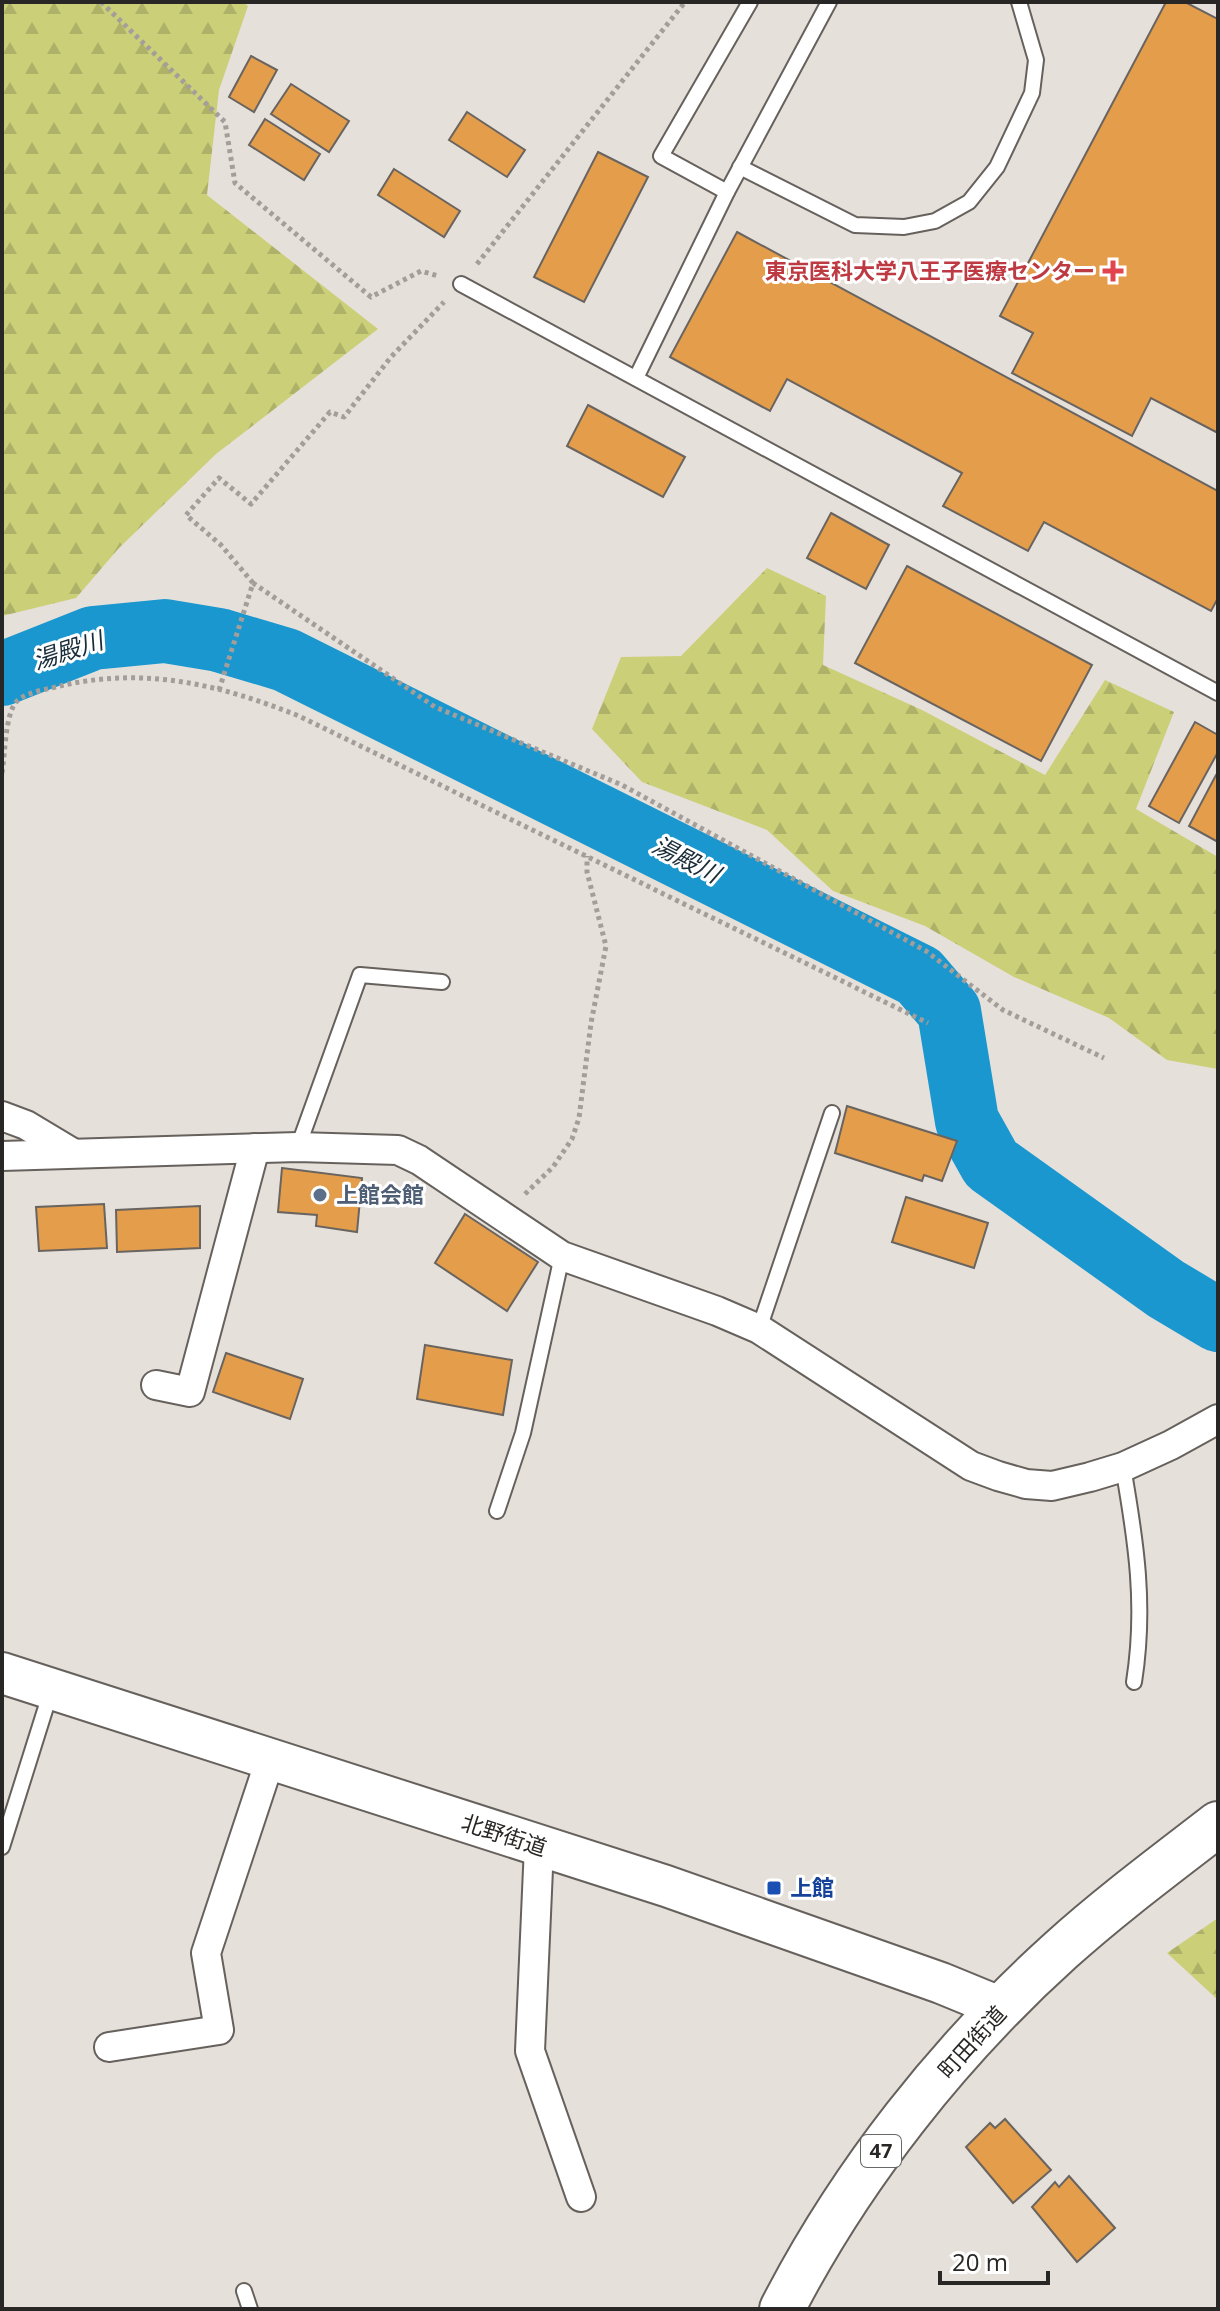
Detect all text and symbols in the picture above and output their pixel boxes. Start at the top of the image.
place label: 東京医科大学八王子医療センター [765,255,1095,285]
marker: 東京医科大学八王子医療センター [1102,260,1124,282]
water label: 湯殿川 [28,622,110,676]
water label: 湯殿川 [647,828,729,891]
place label: 上館会館 [336,1179,424,1209]
marker: 上館会館 [311,1186,329,1204]
street label: 北野街道 [458,1806,551,1862]
place label: 上館 [790,1872,834,1902]
marker: 上館 [765,1879,783,1897]
street label: 町田街道 [931,1999,1012,2084]
road number: 47 [861,2135,901,2167]
scale bar [940,2235,1048,2285]
text: 20 m [952,2245,1008,2278]

